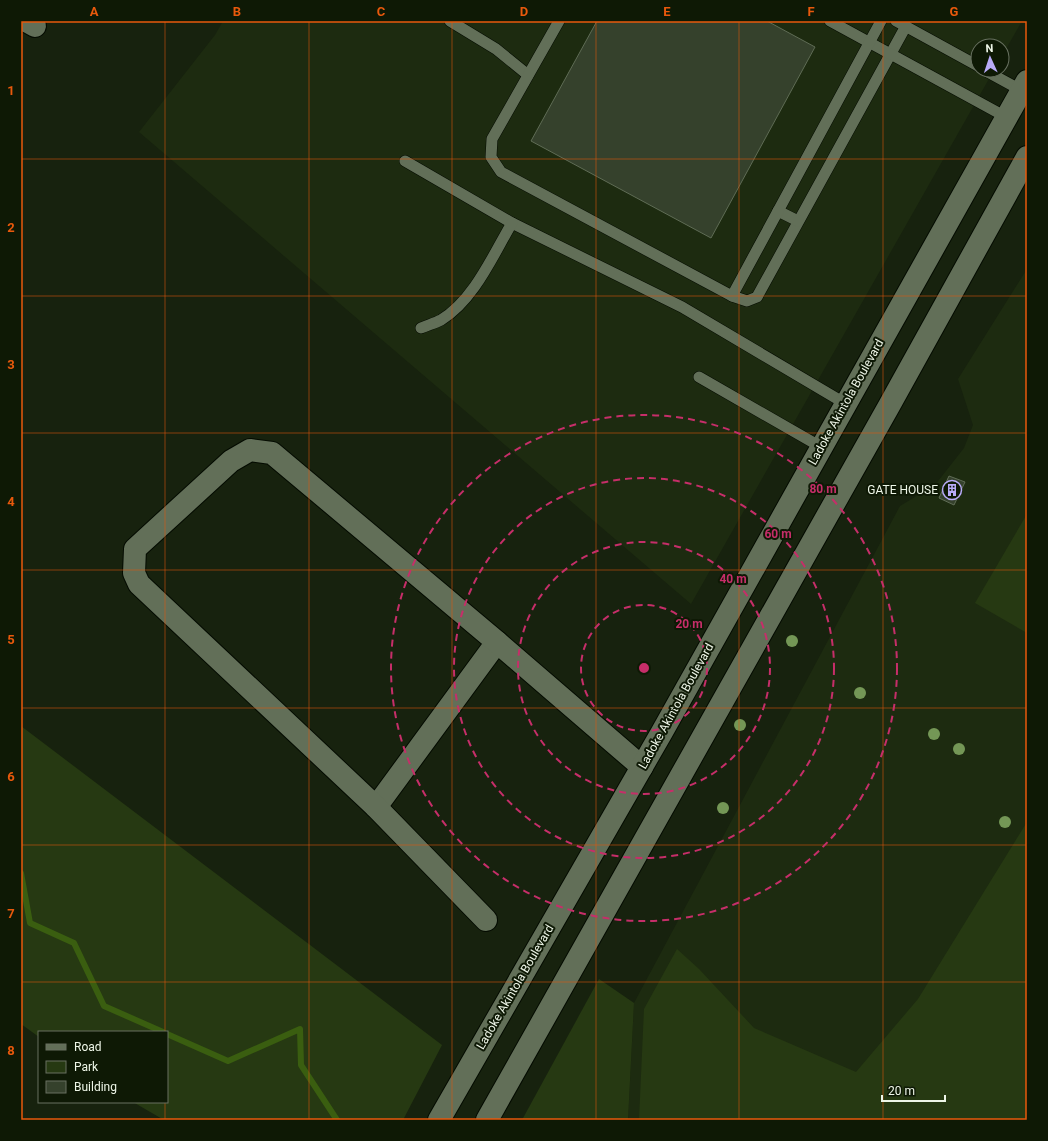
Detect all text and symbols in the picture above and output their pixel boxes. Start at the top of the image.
text: A [90,4,99,19]
text: B [233,4,241,19]
text: C [377,4,386,19]
text: D [520,4,528,19]
text: E [663,4,671,19]
text: F [807,4,815,19]
text: G [950,4,959,19]
north arrow [970,38,1010,78]
text: N [985,42,994,55]
text: 1 [7,83,15,98]
text: 2 [7,220,15,235]
street label: Ladoke Akintola Boulevard [806,337,886,467]
text: 3 [7,357,15,372]
building icon: GATE HOUSE [941,479,963,501]
text: 80 m [809,482,837,496]
place label: GATE HOUSE [867,483,938,497]
text: 4 [7,494,15,509]
text: 60 m [764,527,792,541]
text: 40 m [719,572,747,586]
text: 20 m [675,617,703,631]
text: 5 [7,632,15,647]
street label: Ladoke Akintola Boulevard [636,641,716,771]
centre of rings [637,661,651,675]
text: 6 [7,769,15,784]
text: 7 [7,906,15,921]
street label: Ladoke Akintola Boulevard [474,922,556,1052]
legend [38,1031,168,1103]
text: Road [74,1040,102,1054]
text: 8 [7,1043,15,1058]
text: Park [74,1060,99,1074]
scale bar [882,1077,945,1103]
text: Building [74,1080,117,1094]
text: 20 m [888,1084,915,1098]

